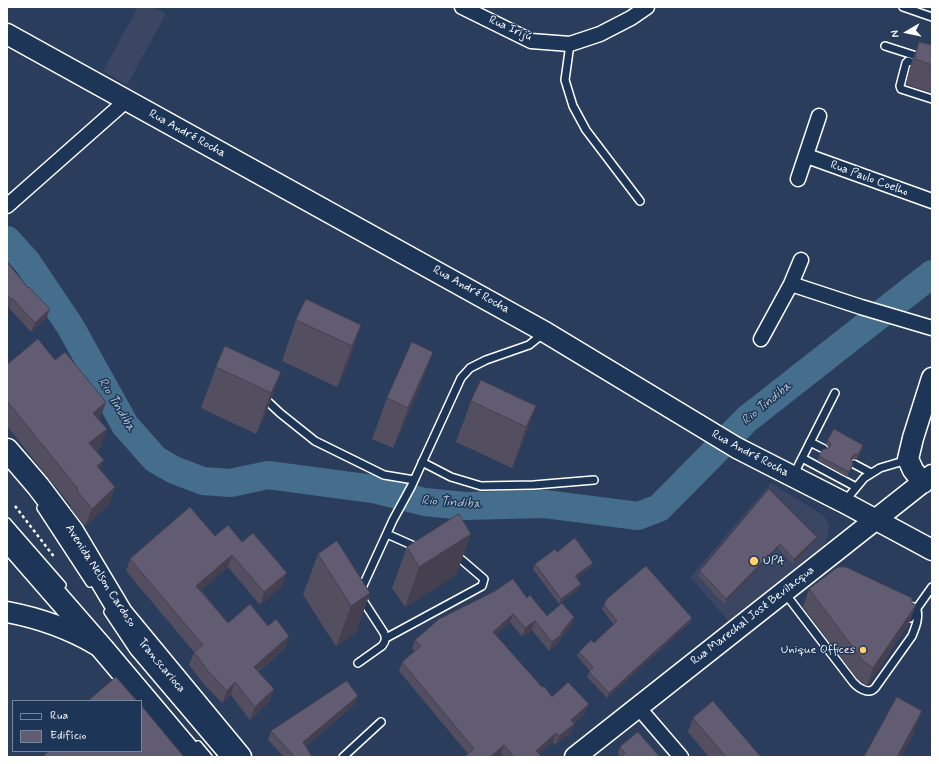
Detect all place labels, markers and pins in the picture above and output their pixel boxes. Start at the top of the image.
place label: UPA [763,554,784,568]
marker: UPA [748,555,760,567]
place label: Unique Offices [781,643,855,657]
marker: Unique Offices [858,645,868,655]

